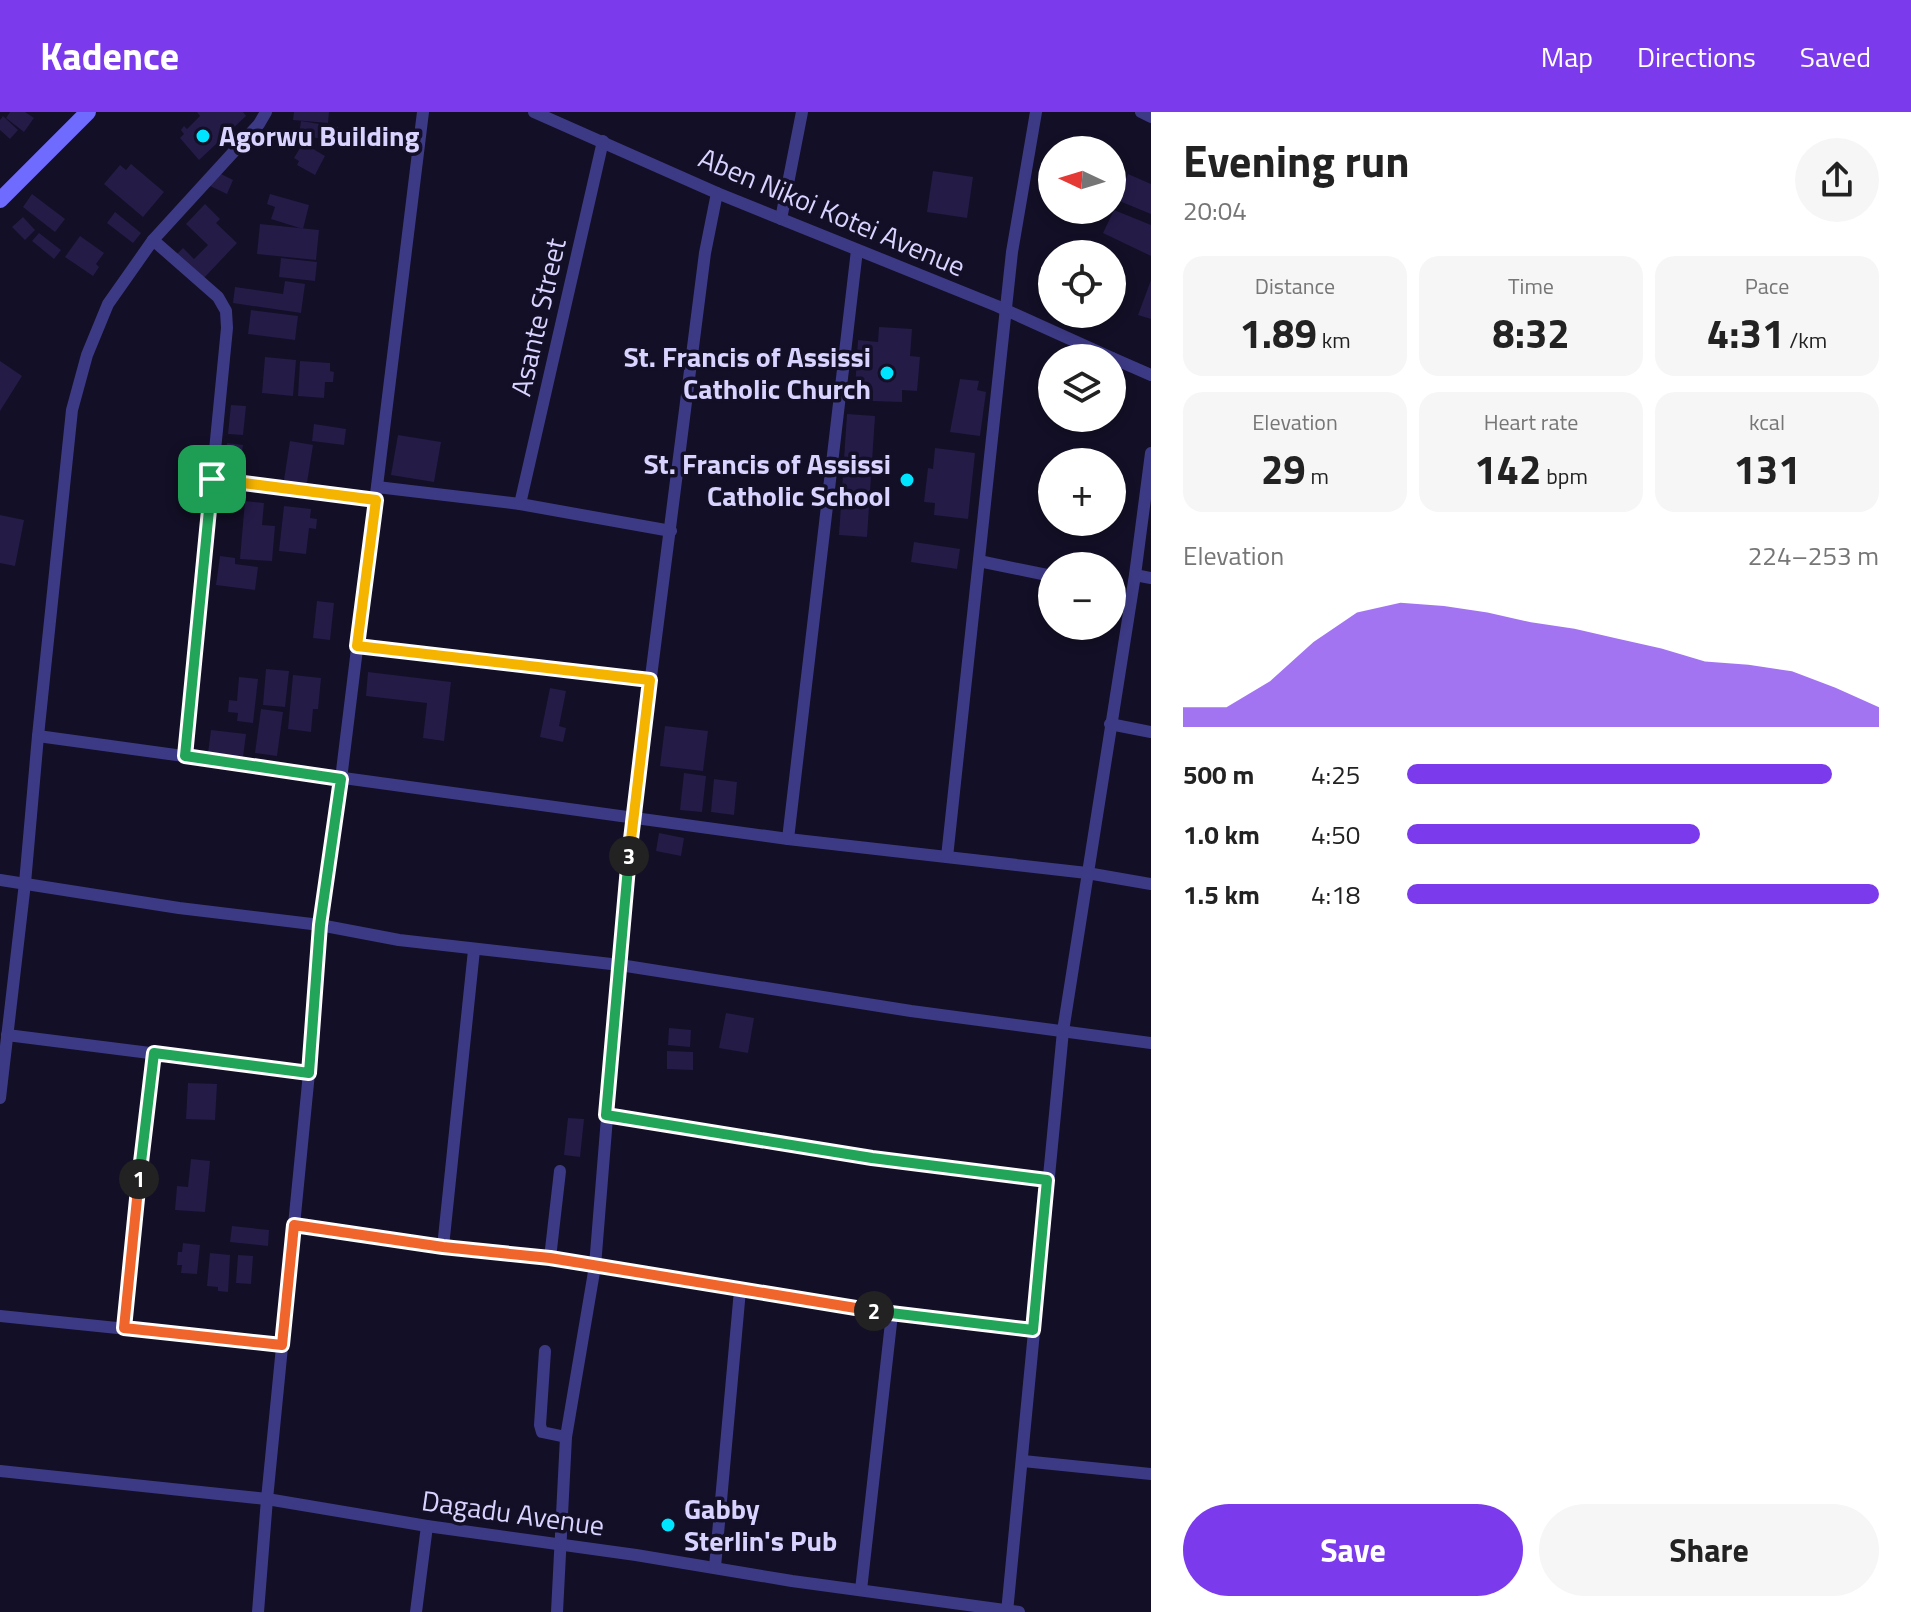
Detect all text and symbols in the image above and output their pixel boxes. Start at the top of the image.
text: Kadence [40,27,179,85]
text: Map [1541,35,1593,78]
text: Directions [1637,35,1756,78]
text: Saved [1800,35,1871,78]
place label: Agorwu Building [219,114,420,157]
marker: Agorwu Building [194,127,212,145]
text: Evening run [1183,127,1410,194]
street label: Aben Nikoi Kotei Avenue [692,136,972,287]
north arrow [1038,136,1126,224]
map controls [1038,136,1126,640]
button: share [1795,138,1879,222]
text: 20:04 [1183,191,1247,230]
street label: Asante Street [498,233,577,400]
button: locate [1038,240,1126,328]
text: Distance [1255,269,1335,303]
text: Time [1508,269,1554,303]
text: Pace [1745,269,1789,303]
text: 1.89 [1239,303,1317,364]
text: 8:32 [1492,303,1570,364]
text: 4:31 [1707,303,1784,364]
text: km [1317,323,1351,357]
text: /km [1784,323,1827,357]
place label: St. Francis of Assissi Catholic Church [623,335,871,410]
button: layers [1038,344,1126,432]
marker: St. Francis of Assissi Catholic Church [878,364,896,382]
text: Elevation [1252,405,1338,439]
text: Heart rate [1484,405,1578,439]
text: kcal [1749,405,1785,439]
text: 29 [1261,439,1306,500]
text: 142 [1474,439,1541,500]
text: 131 [1733,439,1801,500]
place label: St. Francis of Assissi Catholic School [643,442,891,517]
pin [178,445,246,513]
button: + [1038,448,1126,536]
icon: arrive [190,457,234,501]
text: m [1306,459,1329,493]
text: bpm [1541,459,1588,493]
marker: St. Francis of Assissi Catholic School [898,471,916,489]
text: Elevation [1183,536,1284,575]
text: 224–253 m [1748,536,1879,575]
button: − [1038,552,1126,640]
text: 500 m [1183,755,1254,794]
text: 4:25 [1311,755,1360,794]
text: 1.0 km [1183,815,1260,854]
text: 4:50 [1311,815,1360,854]
pin: 3 [609,836,649,876]
text: 3 [623,839,635,873]
text: 1.5 km [1183,875,1260,914]
text: 4:18 [1311,875,1360,914]
pin: 1 [119,1159,159,1199]
text: 1 [133,1162,145,1196]
pin: 2 [854,1291,894,1331]
text: 2 [868,1294,880,1328]
street label: Dagadu Avenue [419,1478,607,1547]
place label: Gabby Sterlin's Pub [684,1487,837,1562]
button: Save [1183,1504,1523,1596]
button: Share [1539,1504,1879,1596]
marker: Gabby Sterlin's Pub [659,1516,677,1534]

